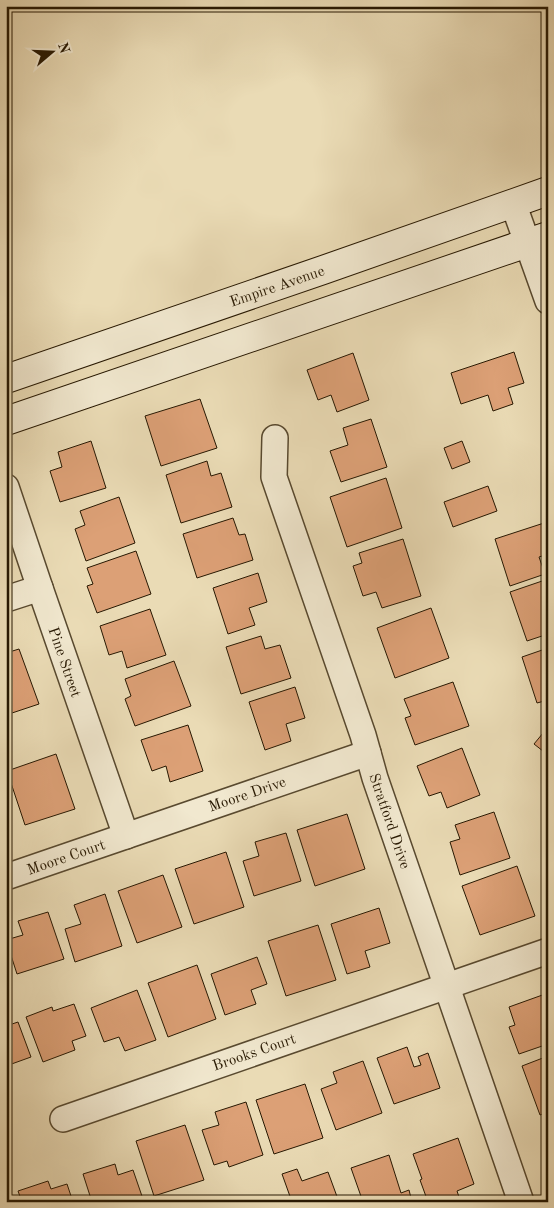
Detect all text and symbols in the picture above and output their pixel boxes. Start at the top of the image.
north arrow [28,28,78,78]
text: N [55,41,72,56]
street label: Empire Avenue [228,264,327,311]
street label: Pine Street [45,625,83,700]
street label: Stratford Drive [365,772,412,871]
street label: Moore Drive [207,775,288,816]
street label: Moore Court [25,838,108,879]
street label: Brooks Court [211,1032,298,1075]

